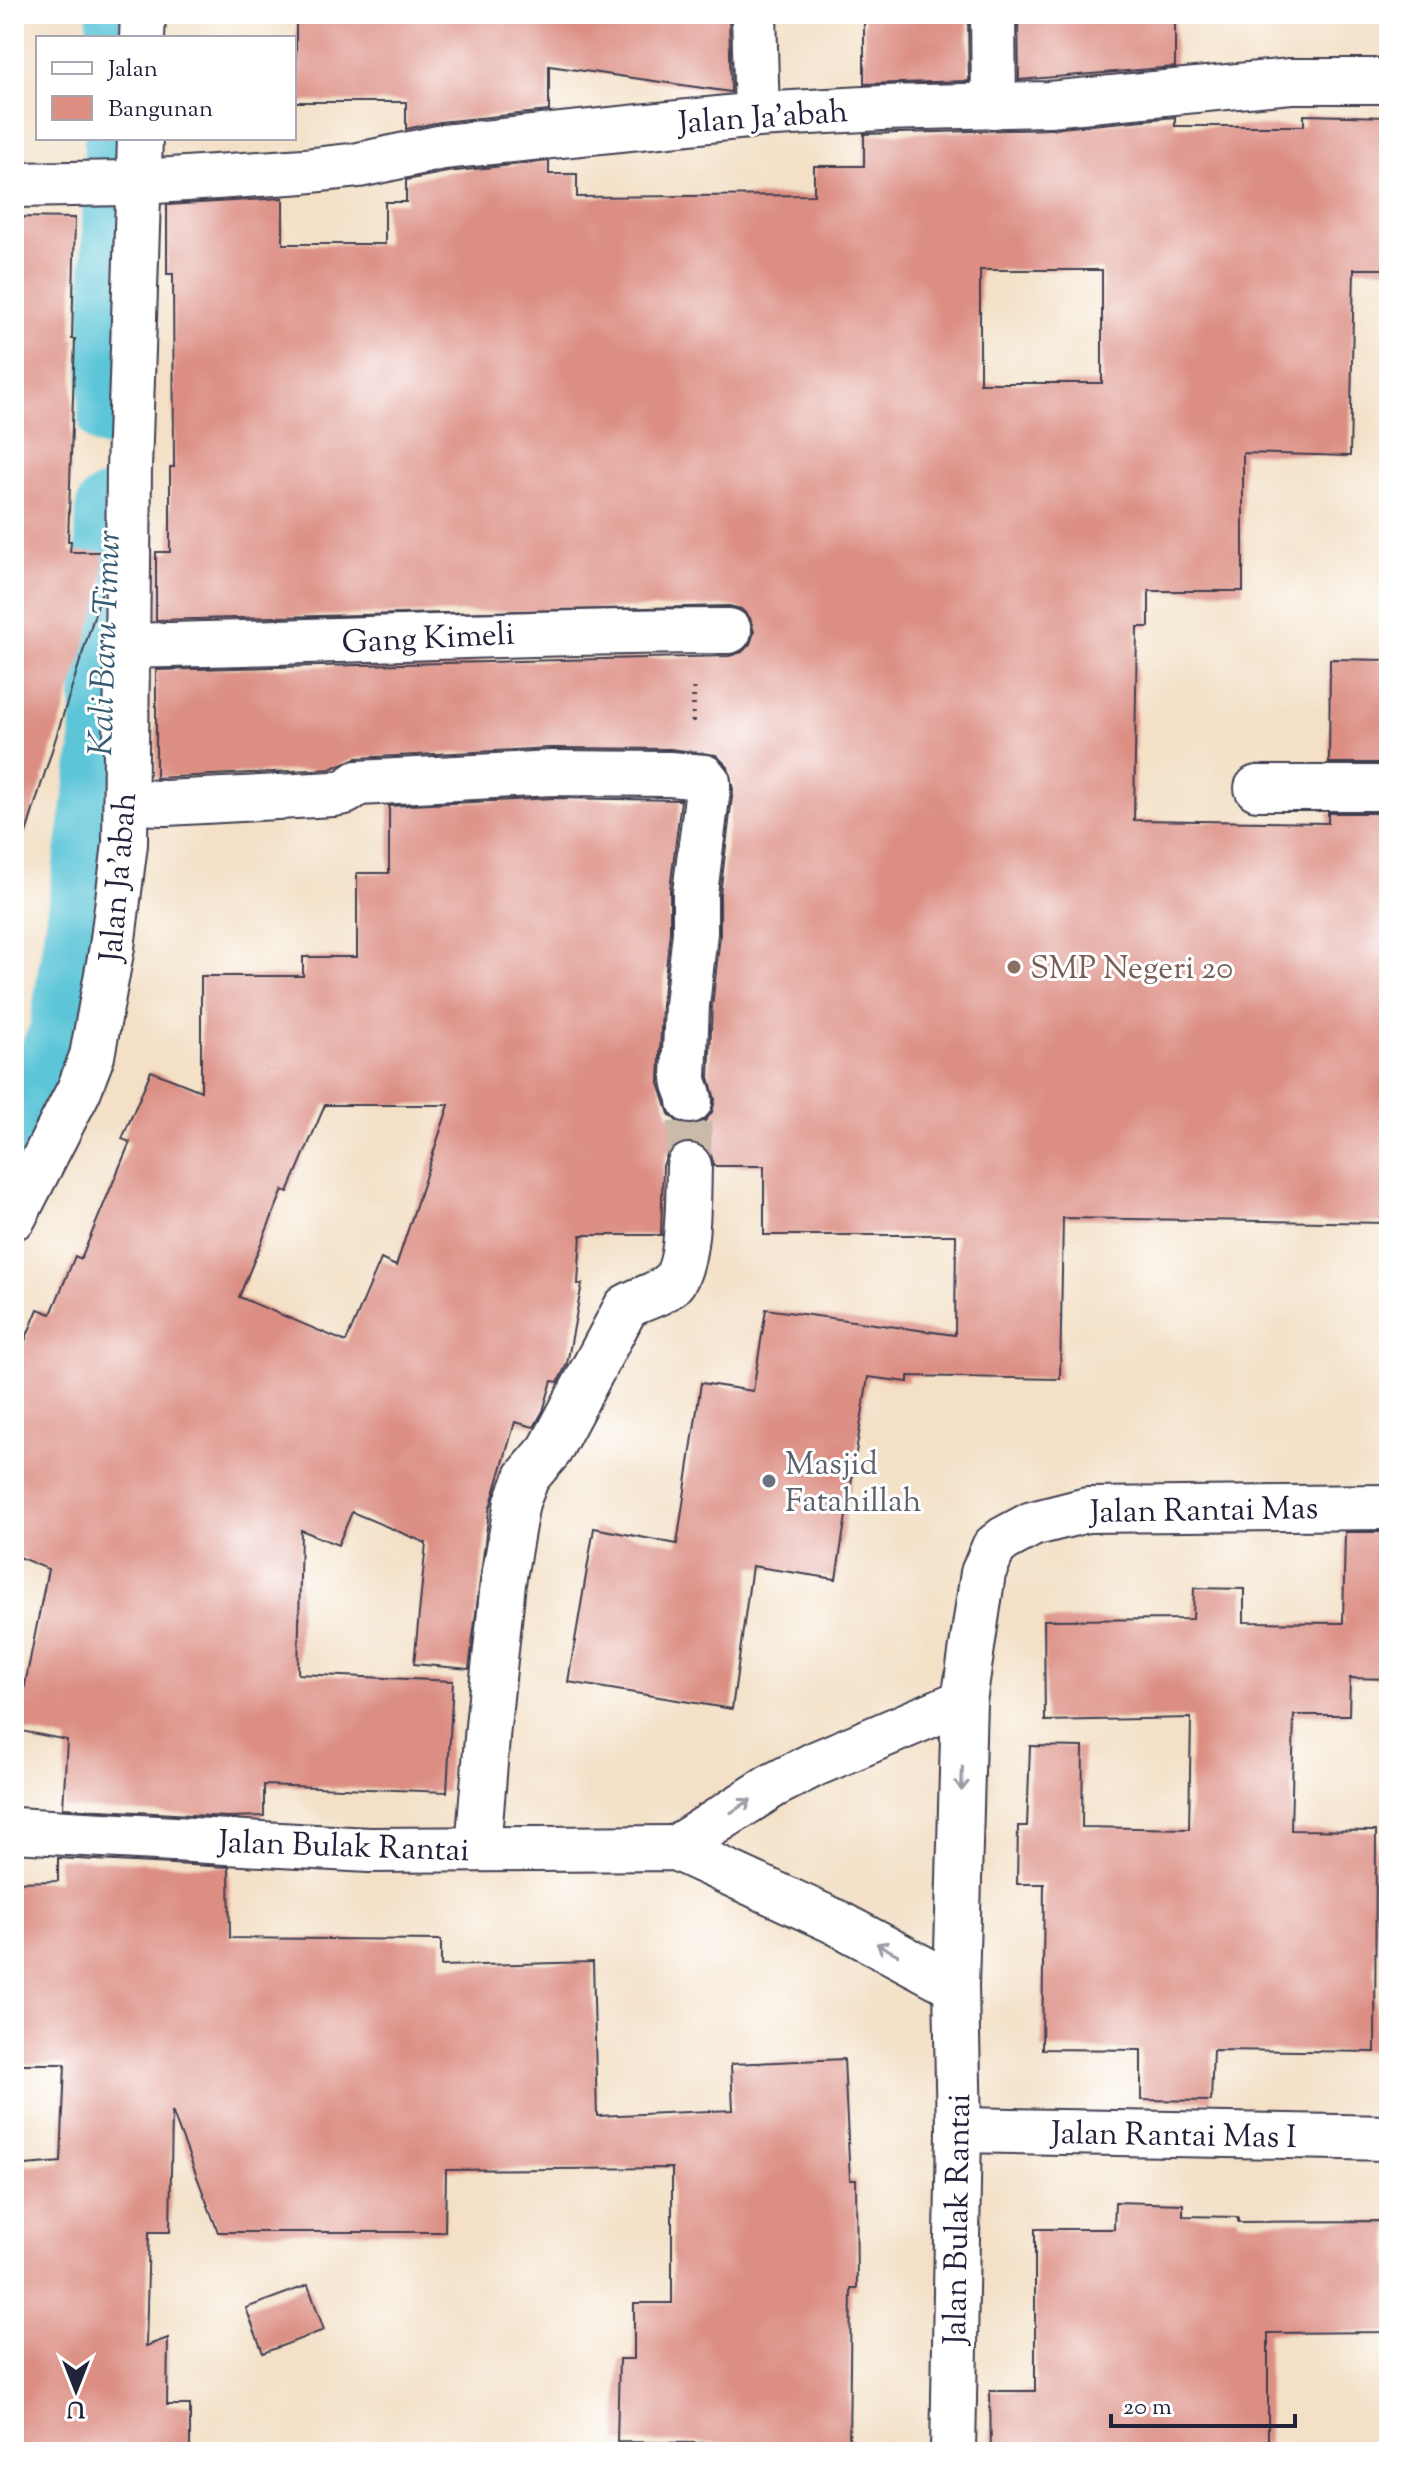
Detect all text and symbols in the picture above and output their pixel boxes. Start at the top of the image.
legend [36,36,296,140]
text: Jalan [106,53,158,87]
street label: Jalan Ja'abah [675,90,850,148]
text: Bangunan [108,93,213,127]
water label: Kali Baru Timur [78,529,135,757]
street label: Gang Kimeli [341,612,516,667]
street label: Jalan Ja'abah [89,790,150,966]
place label: SMP Negeri 20 [1030,947,1233,993]
marker: SMP Negeri 20 [1005,958,1023,976]
place label: Masjid Fatahillah [785,1443,922,1526]
marker: Masjid Fatahillah [760,1472,778,1490]
street label: Jalan Rantai Mas [1088,1487,1318,1537]
one-way arrow [954,1765,970,1792]
one-way arrow [729,1798,752,1814]
street label: Jalan Bulak Rantai [216,1821,470,1875]
one-way arrow [876,1941,900,1957]
street label: Jalan Bulak Rantai [934,2093,984,2347]
street label: Jalan Rantai Mas I [1049,2112,1297,2162]
north arrow [36,2350,116,2430]
scale bar [1111,2378,1295,2428]
text: U [67,2391,85,2423]
text: 20 m [1123,2391,1172,2425]

